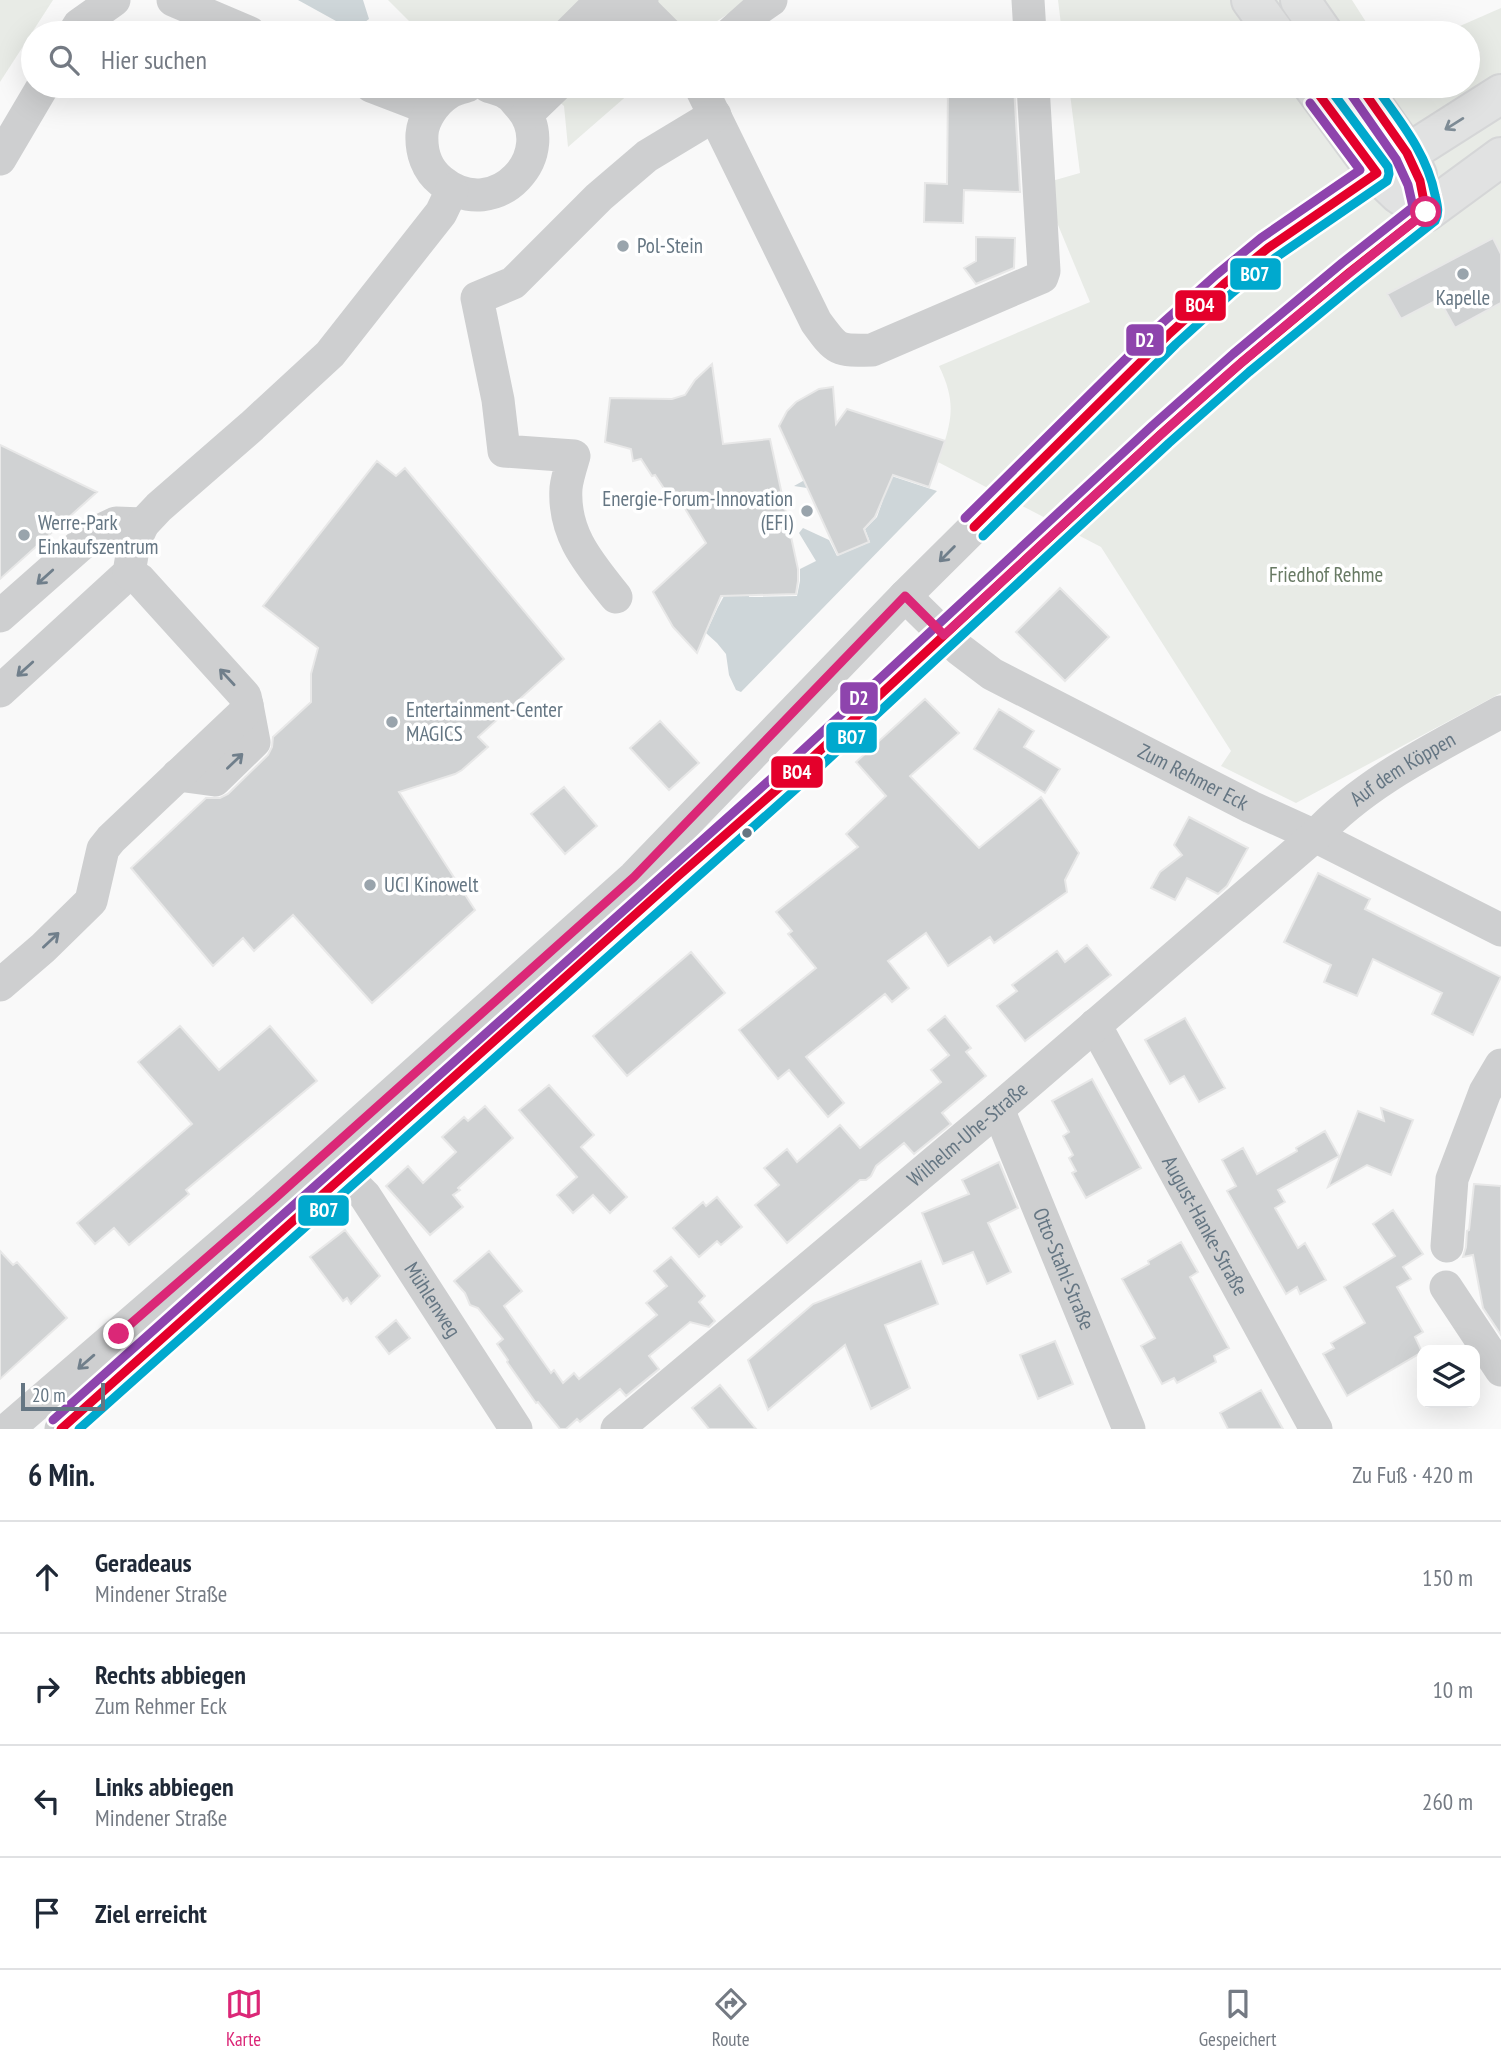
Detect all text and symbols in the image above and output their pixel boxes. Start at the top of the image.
search box [21,21,1480,98]
icon: search [45,41,83,79]
text: Hier suchen [101,43,207,76]
one-way arrow [1445,116,1464,131]
route start [1410,196,1441,227]
place label: Pol-Stein [637,232,703,259]
marker: Pol-Stein [615,238,631,254]
line badge: BO7 [1229,257,1282,291]
text: BO7 [1241,262,1269,286]
marker: Kapelle [1455,266,1471,282]
place label: Kapelle [1436,284,1490,311]
line badge: BO4 [1174,289,1227,322]
text: BO4 [1186,293,1214,317]
line badge: D2 [1125,323,1165,357]
text: D2 [1135,328,1155,352]
place label: Energie-Forum-Innovation (EFI) [602,485,793,536]
marker: Energie-Forum-Innovation (EFI) [799,503,815,519]
place label: Werre-Park Einkaufszentrum [38,509,158,560]
marker: Werre-Park Einkaufszentrum [16,527,32,543]
one-way arrow [939,545,956,562]
park label: Friedhof Rehme [1269,561,1383,588]
one-way arrow [36,569,54,585]
one-way arrow [17,661,34,678]
one-way arrow [218,668,235,685]
line badge: D2 [839,681,879,715]
text: D2 [849,686,869,710]
place label: Entertainment-Center MAGICS [406,696,563,747]
marker: Entertainment-Center MAGICS [384,714,400,730]
line badge: BO7 [825,721,878,754]
text: BO7 [838,725,866,749]
street label: Auf dem Köppen [1344,725,1460,812]
street label: Zum Rehmer Eck [1133,737,1253,816]
one-way arrow [226,752,243,769]
line badge: BO4 [770,755,824,789]
text: BO4 [783,760,811,784]
unlabelled marker [740,826,754,840]
place label: UCI Kinowelt [384,871,479,898]
marker: UCI Kinowelt [362,877,378,893]
one-way arrow [42,932,60,948]
street label: Wilhelm-Uhe-Straße [902,1076,1033,1192]
street label: August-Hanke-Straße [1156,1151,1254,1300]
line badge: BO7 [297,1194,350,1227]
text: BO7 [310,1198,338,1222]
street label: Otto-Stahl-Straße [1027,1204,1101,1334]
street label: Mühlenweg [398,1257,467,1342]
route end [103,1318,134,1349]
map controls [1417,1345,1480,1408]
button: layers [1417,1345,1480,1408]
one-way arrow [77,1354,95,1370]
scale bar [21,1380,105,1412]
text: 20 m [32,1383,66,1407]
text: 6 Min. [28,1455,95,1494]
text: Zu Fuß · 420 m [1352,1460,1473,1489]
text: Geradeaus [95,1546,192,1579]
icon: ahead [28,1558,66,1596]
text: 150 m [1422,1563,1473,1592]
text: Mindener Straße [95,1579,227,1608]
text: Rechts abbiegen [95,1658,246,1691]
icon: right [28,1670,66,1708]
text: 10 m [1432,1675,1473,1704]
text: Zum Rehmer Eck [95,1691,227,1720]
text: Links abbiegen [95,1770,234,1803]
icon: left [28,1782,66,1820]
text: 260 m [1422,1787,1473,1816]
text: Mindener Straße [95,1803,227,1832]
icon: arrive [28,1894,66,1932]
text: Ziel erreicht [95,1897,207,1930]
tab: Karte [225,1985,263,2051]
tab: Route [712,1985,750,2051]
tab: Gespeichert [1199,1985,1276,2051]

